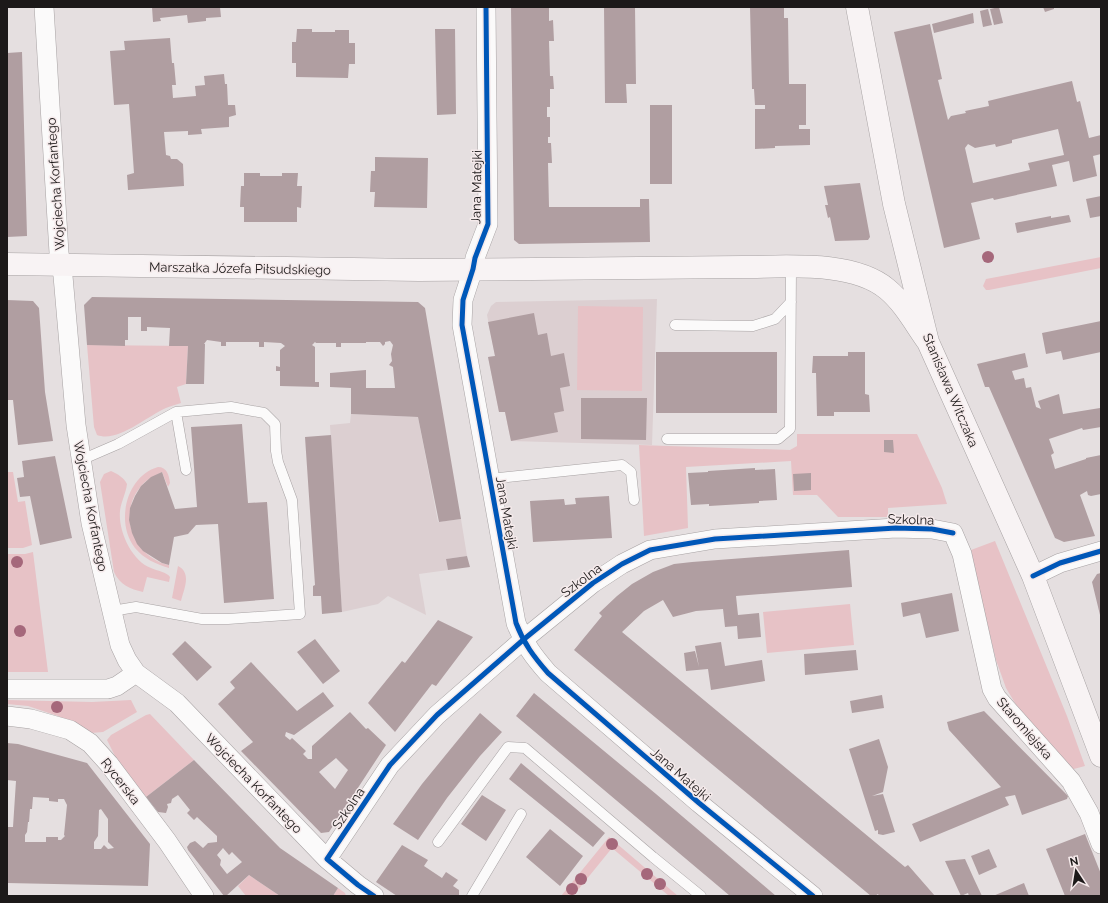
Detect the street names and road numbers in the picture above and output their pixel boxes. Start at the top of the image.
street label: Wojciecha Korfantego [43,117,68,251]
street label: Jana Matejki [468,150,485,224]
street label: Marszałka Józefa Piłsudskiego [149,259,331,278]
street label: Stanisława Witczaka [920,331,981,449]
street label: Wojciecha Korfantego [70,439,111,573]
street label: Jana Matejki [493,475,520,551]
street label: Szkolna [887,511,935,528]
street label: Szkolna [558,560,604,600]
street label: Staromiejska [994,694,1056,762]
street label: Wojciecha Korfantego [202,730,305,837]
street label: Jana Matejki [648,744,714,804]
street label: Rycerska [98,755,143,808]
street label: Szkolna [329,785,368,832]

